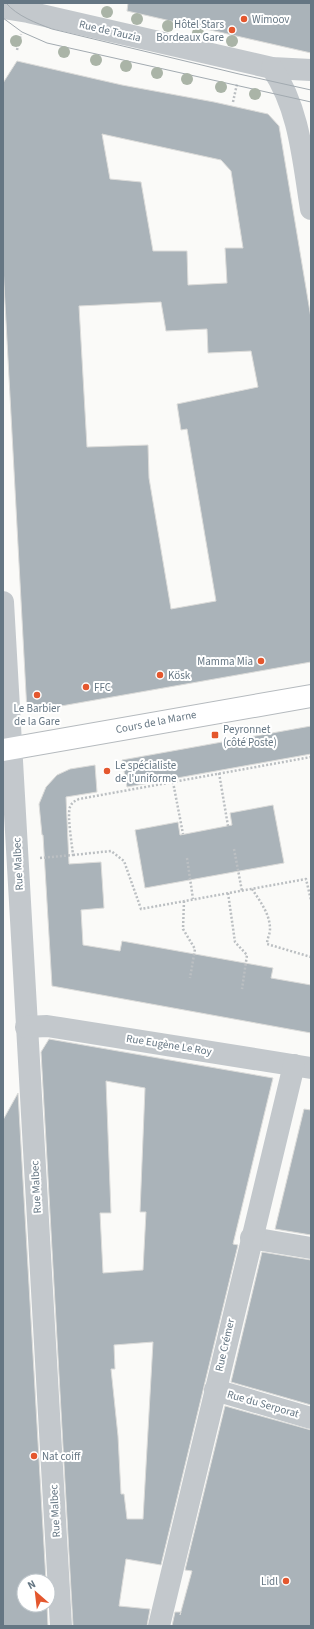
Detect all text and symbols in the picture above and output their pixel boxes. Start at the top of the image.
place label: Wimoov [252,12,290,27]
marker: Wimoov [239,14,249,24]
street label: Rue de Tauzia [78,17,142,45]
place label: Hôtel Stars Bordeaux Gare [156,17,225,45]
marker: Hôtel Stars Bordeaux Gare [227,25,237,35]
place label: Mamma Mia [197,654,253,669]
marker: Mamma Mia [256,656,266,666]
place label: Kösk [168,668,191,683]
marker: Kösk [155,670,165,680]
place label: FFC [94,680,111,695]
marker: FFC [81,682,91,692]
marker: Le Barbier de la Gare [32,690,42,700]
place label: Le Barbier de la Gare [14,701,61,729]
street label: Cours de la Marne [114,707,198,737]
place label: Peyronnet (côté Poste) [223,722,277,750]
marker: Peyronnet (côté Poste) [210,730,220,740]
place label: Le spécialiste de l'uniforme [115,758,177,786]
marker: Le spécialiste de l'uniforme [102,766,112,776]
street label: Rue Malbec [9,837,27,891]
street label: Rue Eugène Le Roy [125,1031,213,1059]
street label: Rue Malbec [27,1160,45,1214]
street label: Rue Crémer [212,1317,238,1373]
street label: Rue du Serporat [225,1387,301,1421]
place label: Nat coiff [42,1449,81,1464]
marker: Nat coiff [29,1451,39,1461]
street label: Rue Malbec [46,1484,64,1538]
north arrow [16,1573,56,1613]
place label: Lidl [261,1574,278,1589]
text: N [25,1576,38,1593]
marker: Lidl [281,1576,291,1586]

